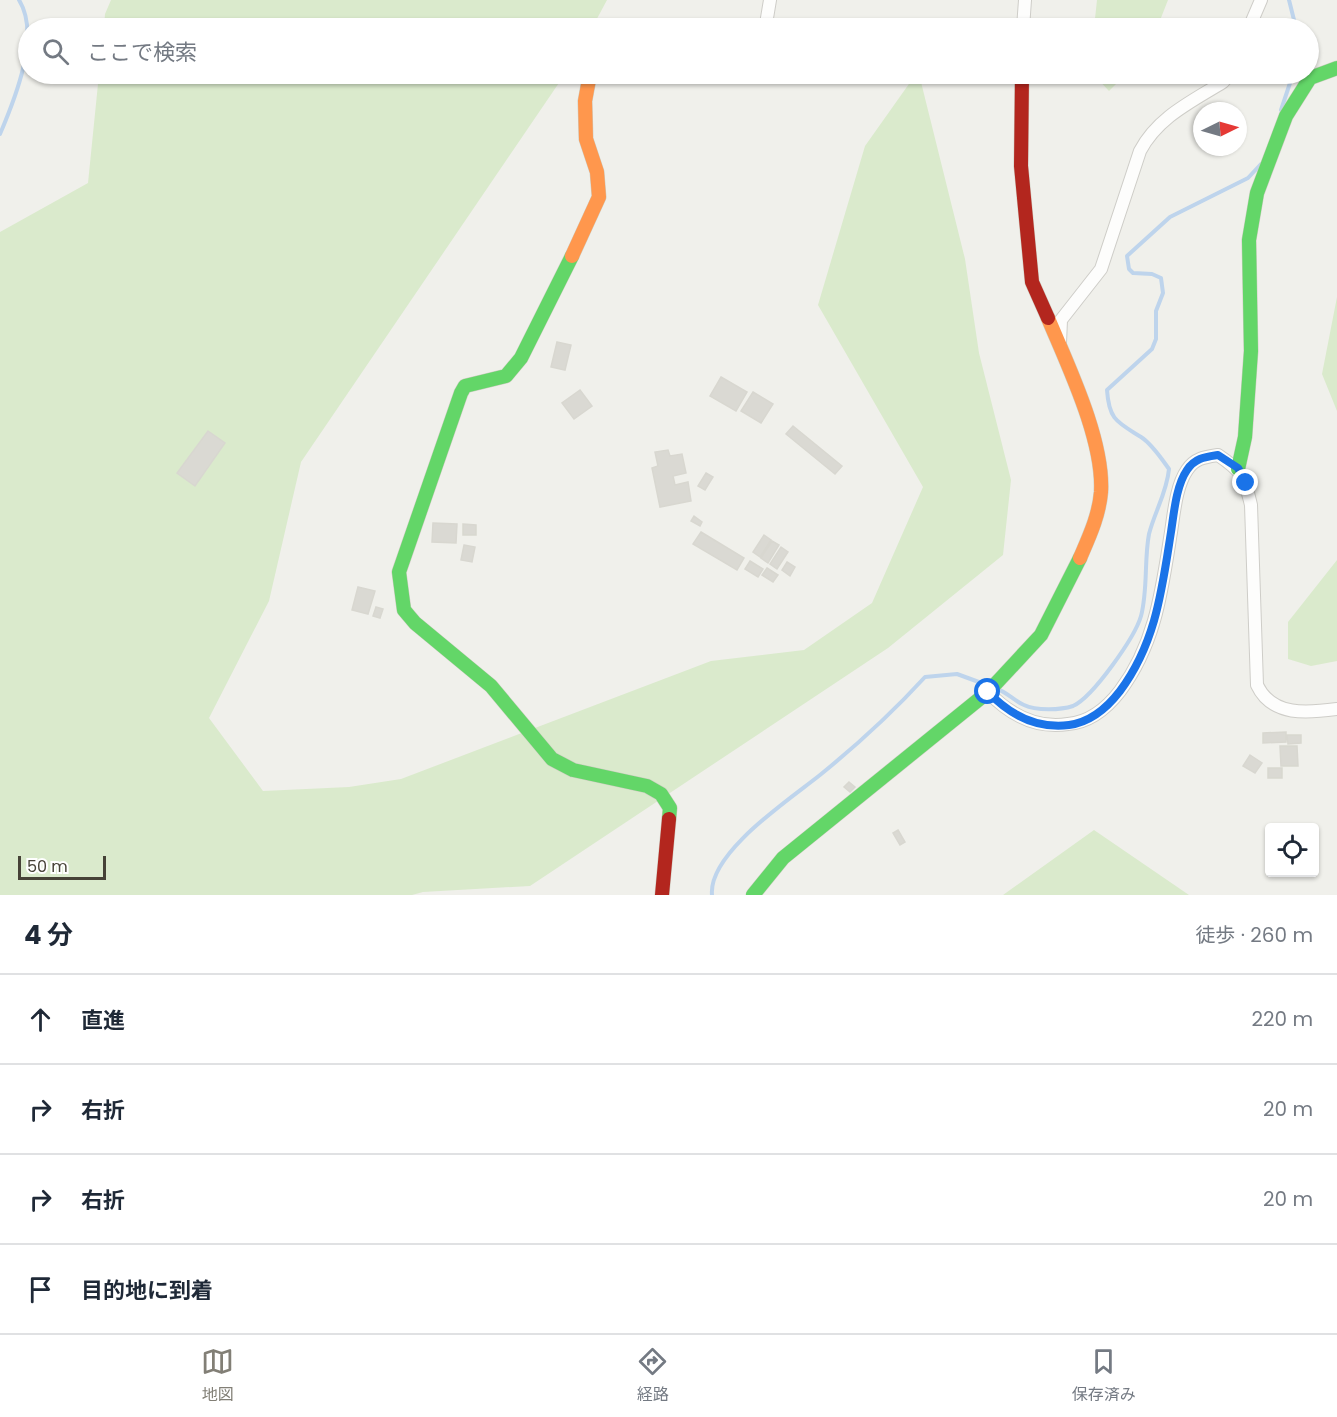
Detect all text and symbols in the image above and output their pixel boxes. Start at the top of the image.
search box [18,18,1319,84]
icon: search [39,35,72,68]
text: ここで検索 [87,37,197,68]
north arrow [1193,102,1247,156]
route end [1232,469,1258,495]
route start [974,678,1000,704]
map controls [1265,823,1319,877]
button: locate [1265,823,1319,877]
scale bar [18,853,106,880]
text: 50 m [27,855,68,878]
text: 4 分 [24,917,73,953]
text: 徒歩 · 260 m [1195,921,1313,949]
icon: ahead [24,1003,57,1036]
text: 直進 [81,1005,125,1036]
text: 220 m [1252,1005,1313,1033]
icon: right [24,1093,57,1126]
text: 右折 [81,1095,125,1126]
text: 20 m [1263,1095,1313,1123]
icon: right [24,1183,57,1216]
text: 右折 [81,1185,125,1216]
text: 20 m [1263,1185,1313,1213]
icon: arrive [24,1273,57,1306]
text: 目的地に到着 [81,1275,213,1306]
tab: 地図 [201,1345,234,1407]
tab: 経路 [636,1345,669,1407]
tab: 保存済み [1072,1345,1136,1407]

